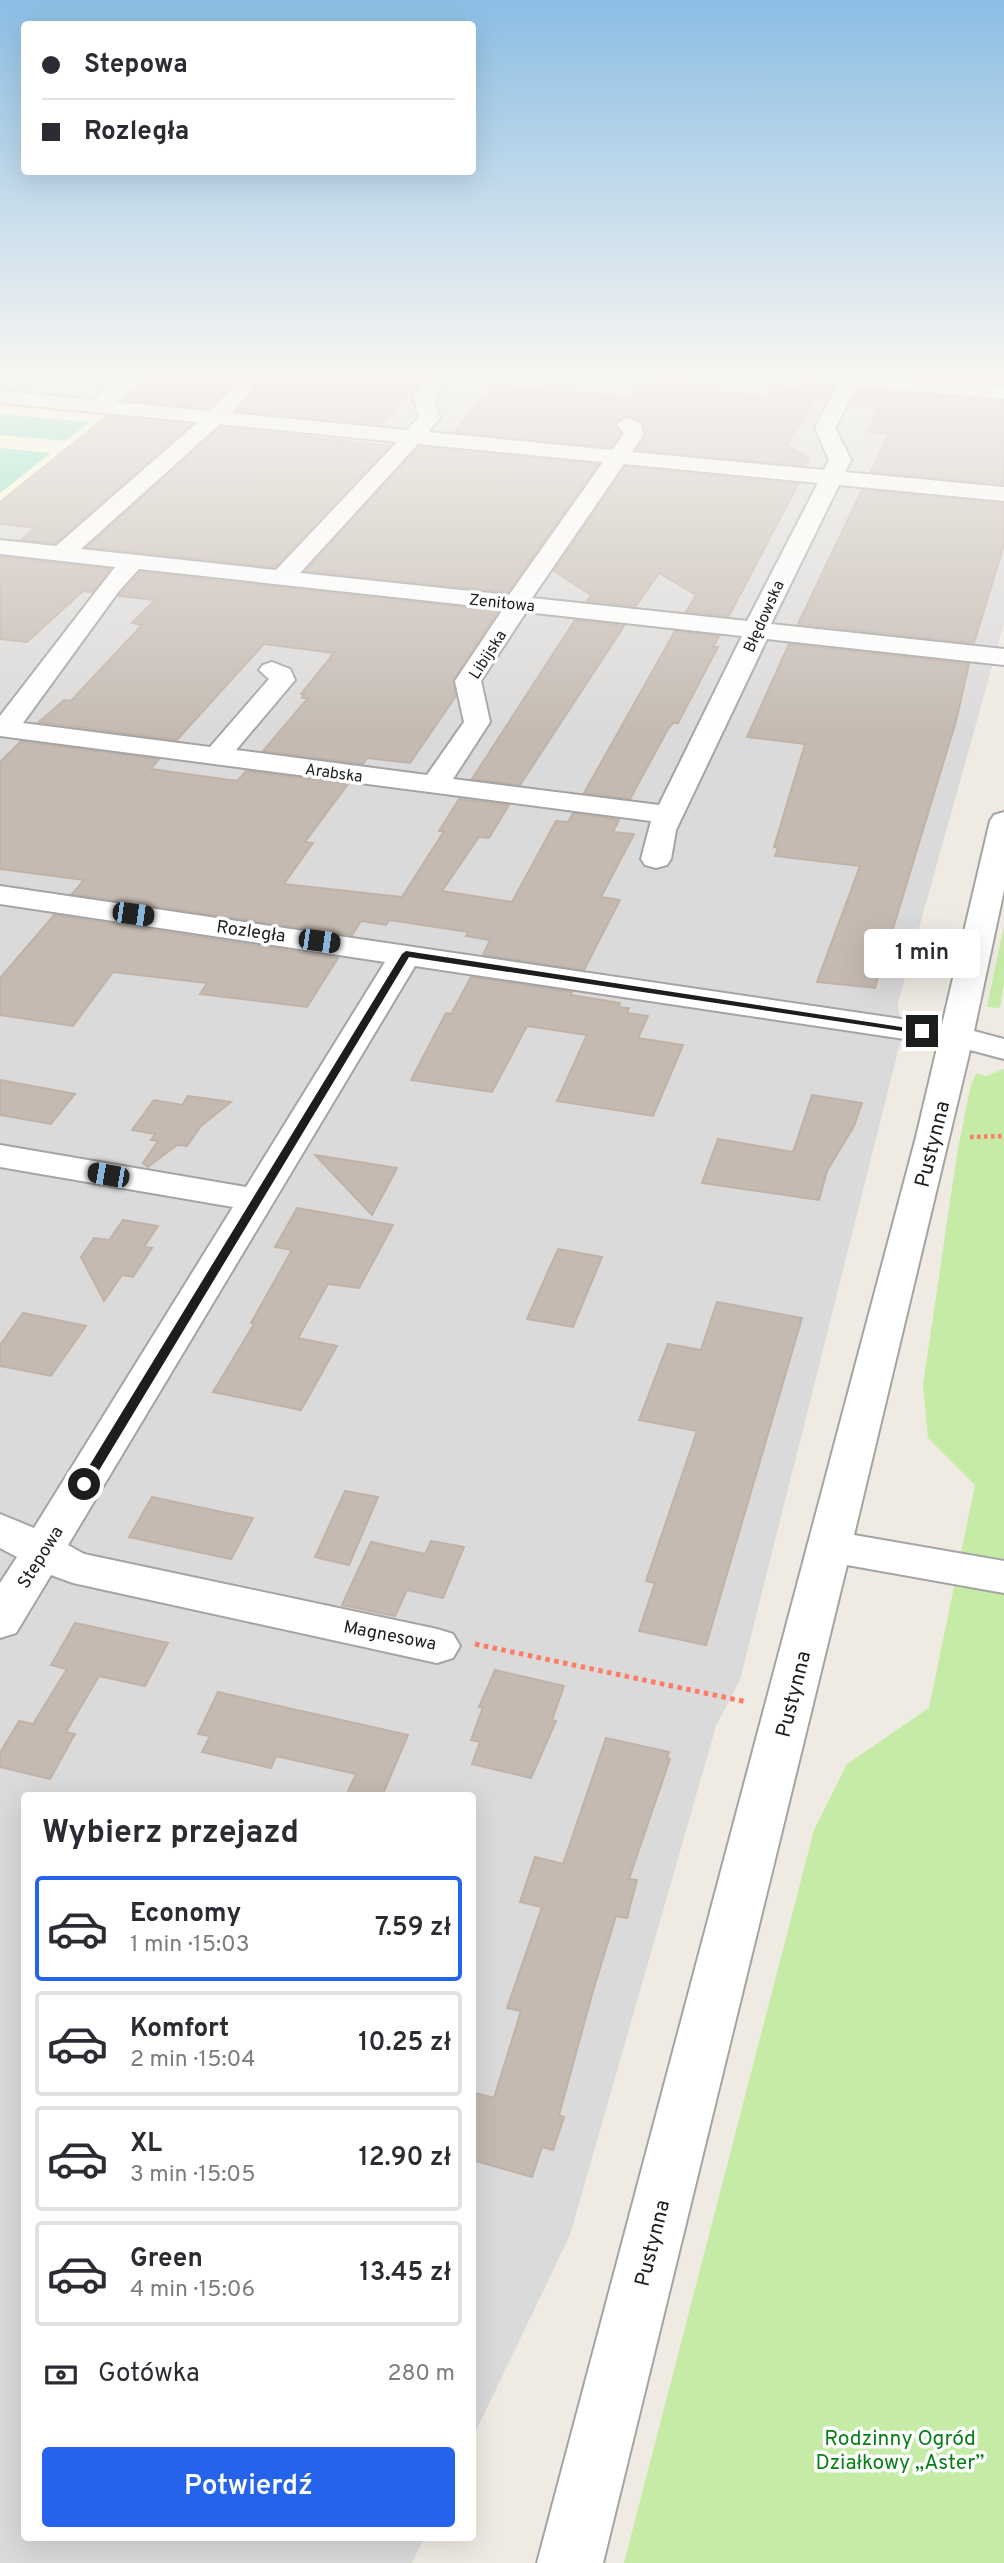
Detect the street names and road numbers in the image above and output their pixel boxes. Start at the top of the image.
street label: Błędowska [740,578,790,656]
street label: Zenitowa [468,591,536,617]
street label: Libijska [465,627,512,683]
street label: Arabska [304,760,364,788]
street label: Rozległa [215,916,287,949]
street label: Pustynna [910,1098,957,1190]
street label: Stepowa [13,1522,69,1593]
street label: Magnesowa [341,1616,438,1657]
street label: Pustynna [771,1648,818,1740]
street label: Pustynna [630,2197,677,2289]

